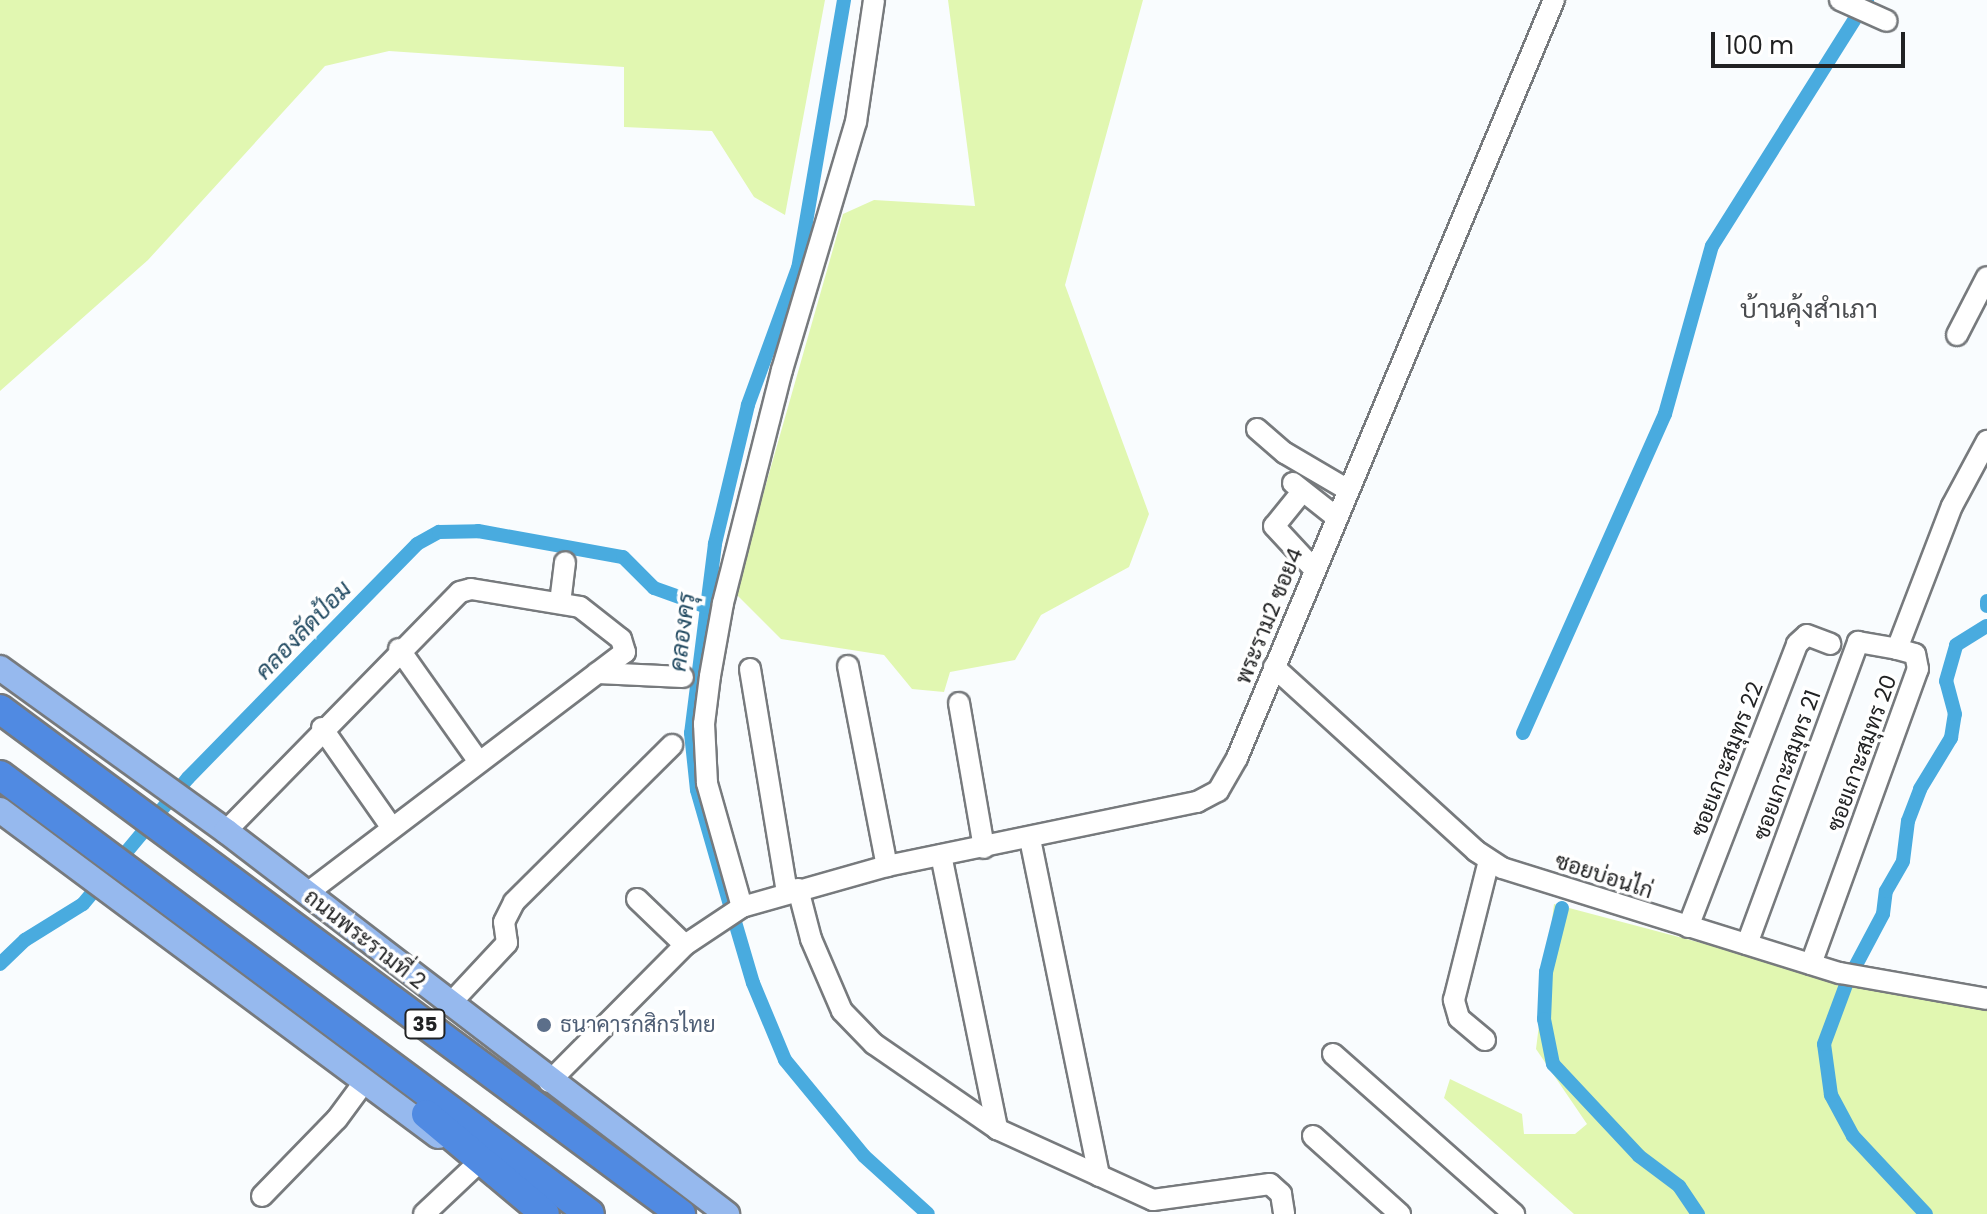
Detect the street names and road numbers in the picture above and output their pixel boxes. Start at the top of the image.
street label: พระราม2 ซอย4 [1230,544,1308,688]
street label: ซอยเกาะสมุทร 20 [1821,671,1903,835]
street label: ซอยเกาะสมุทร 22 [1685,678,1769,840]
street label: ซอยเกาะสมุทร 21 [1748,686,1826,844]
street label: ซอยบ่อนไก่ [1552,848,1656,904]
street label: ถนนพระรามที่ 2 [299,883,431,995]
road number: 35 [403,1008,447,1040]

